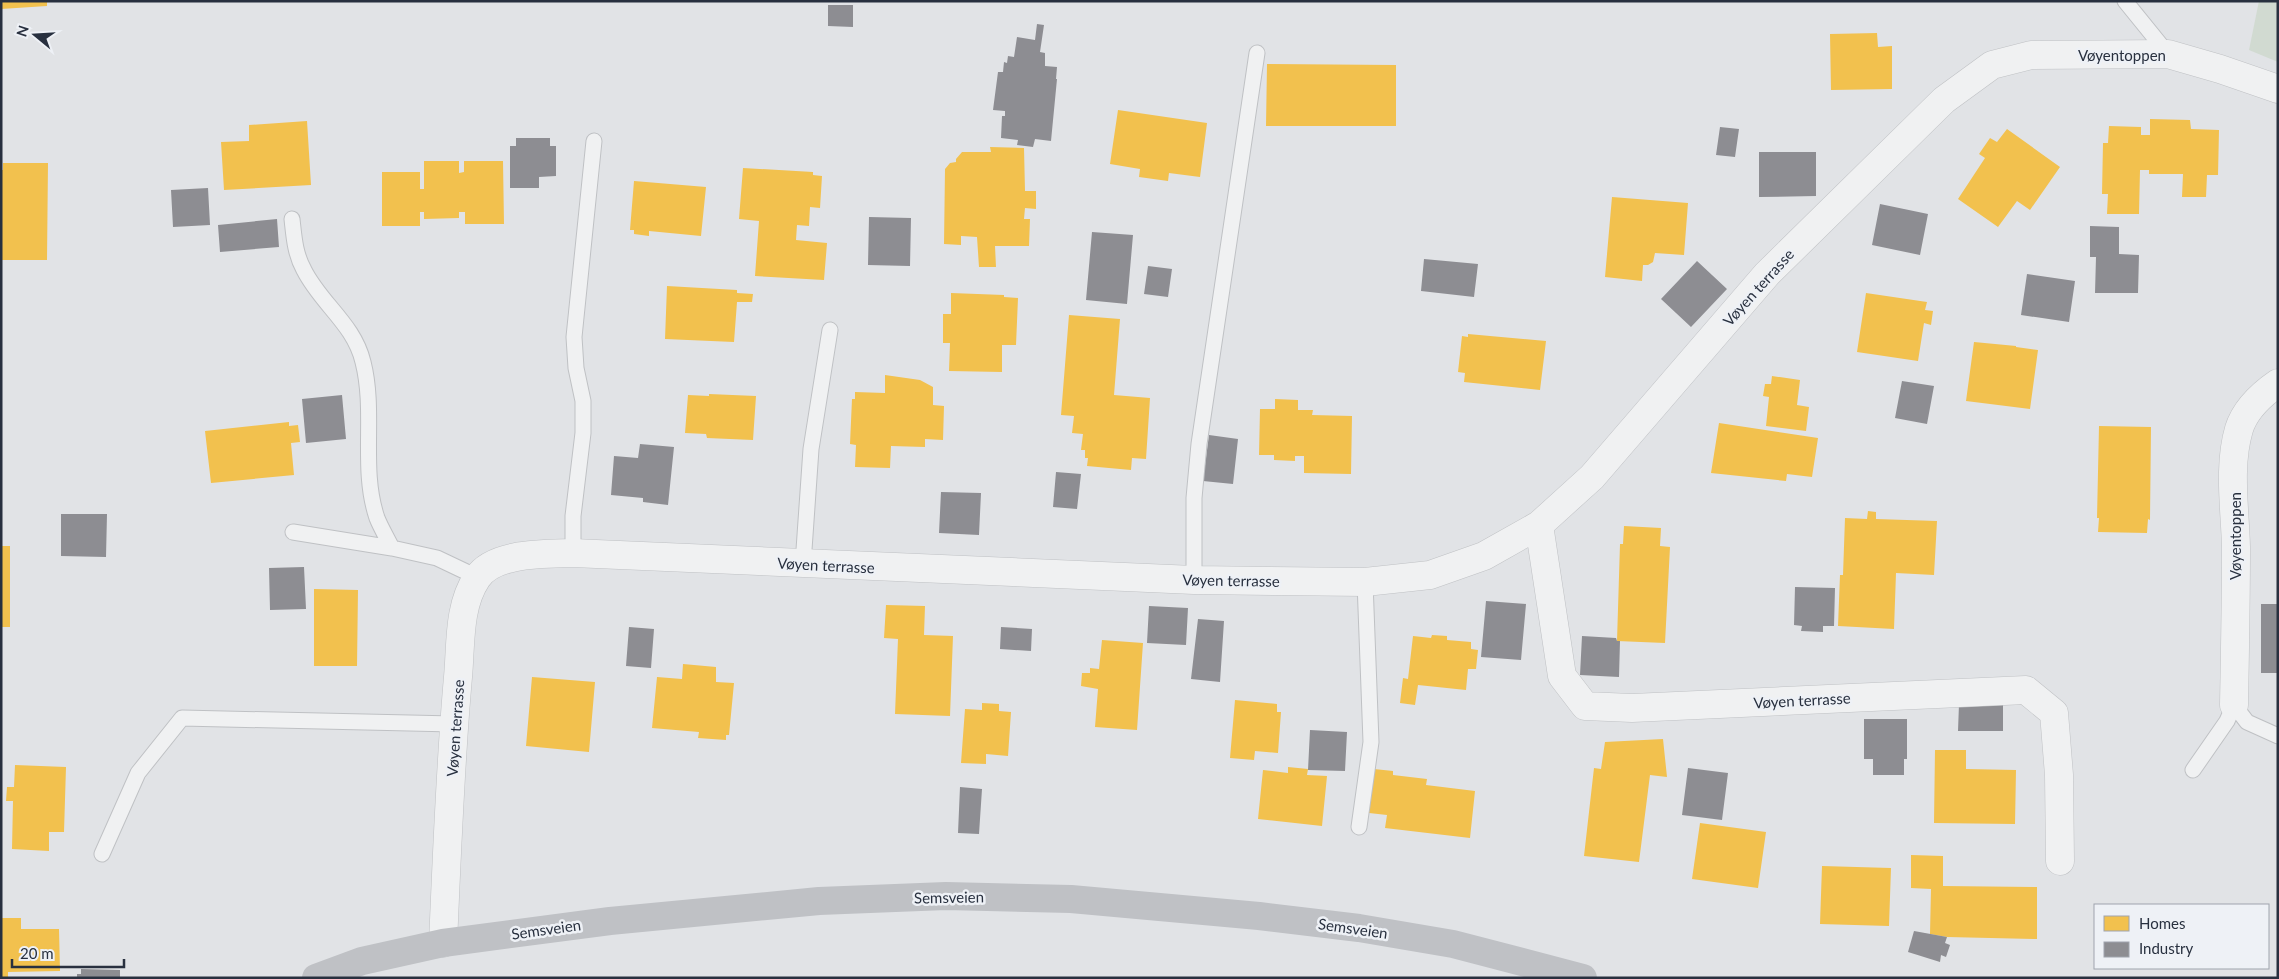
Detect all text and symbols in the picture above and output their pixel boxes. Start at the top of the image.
north arrow [10,10,60,60]
text: N [12,23,32,39]
street label: Vøyentoppen [2078,46,2166,64]
street label: Vøyen terrasse [1719,245,1797,329]
street label: Vøyentoppen [2226,492,2244,580]
street label: Vøyen terrasse [777,553,875,577]
street label: Vøyen terrasse [1182,570,1280,590]
street label: Vøyen terrasse [443,679,467,777]
street label: Vøyen terrasse [1753,688,1851,712]
street label: Semsveien [914,887,984,907]
legend [2094,904,2269,969]
street label: Semsveien [1317,914,1389,942]
text: Homes [2139,914,2185,932]
street label: Semsveien [510,915,582,943]
scale bar [12,936,125,968]
text: Industry [2139,939,2194,957]
text: 20 m [20,944,54,962]

